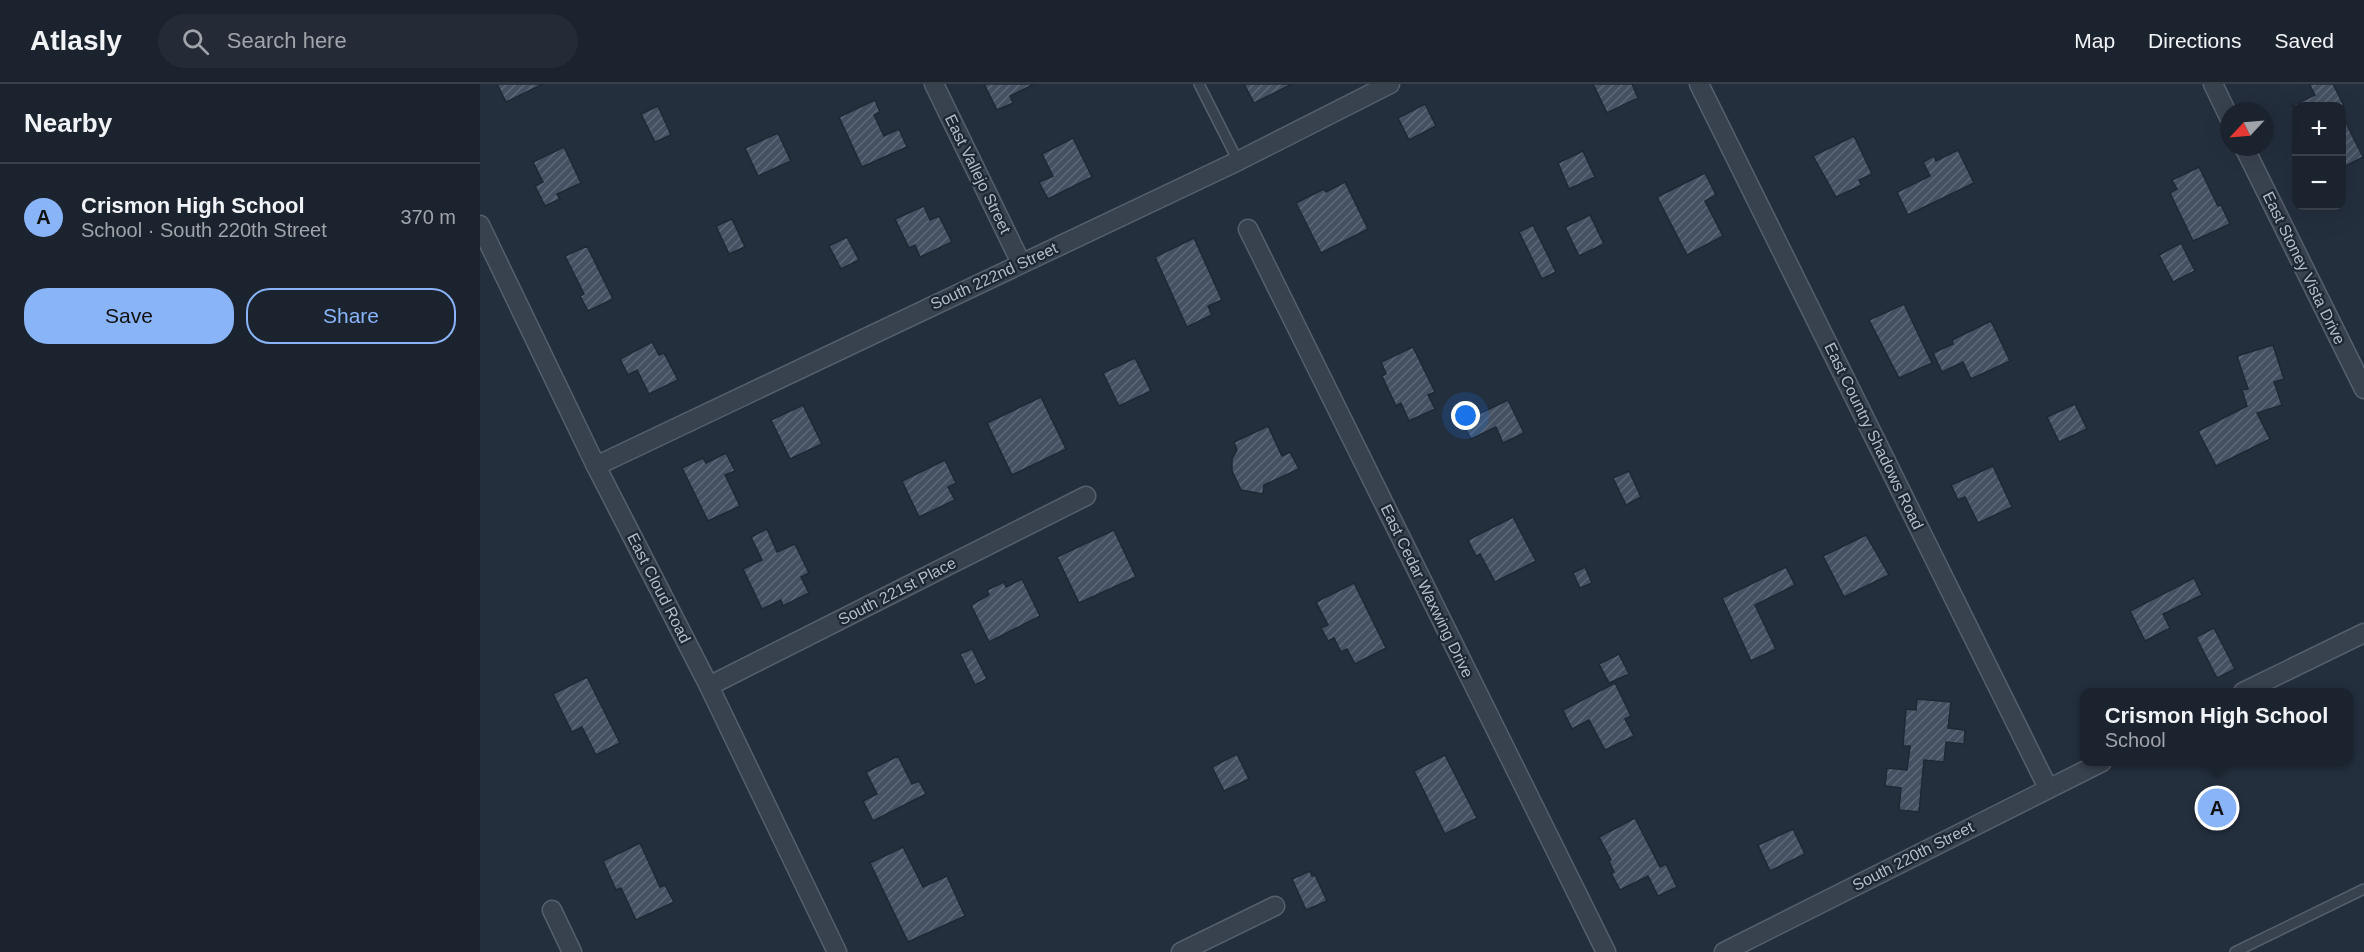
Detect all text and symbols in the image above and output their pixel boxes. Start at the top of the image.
search box [158,14,578,68]
text: Atlasly [30,25,122,56]
icon: search [179,25,212,58]
text: Search here [227,28,347,53]
text: Map [2074,29,2115,52]
text: Directions [2148,29,2241,52]
text: Saved [2274,29,2334,52]
north arrow [2220,102,2274,156]
map controls [2292,102,2346,210]
button: + [2292,102,2346,156]
text: Nearby [24,108,112,138]
street label: East Vallejo Street [942,112,1014,237]
button: − [2292,156,2346,210]
street label: East Stoney Vista Drive [2260,189,2348,347]
text: Crismon High School [81,193,305,218]
text: A [36,206,51,228]
text: 370 m [400,206,456,228]
text: School · South 220th Street [81,219,327,241]
street label: South 222nd Street [928,239,1061,313]
button: Save [24,288,234,344]
button: Share [246,288,456,344]
street label: East Country Shadows Road [1821,340,1927,532]
your location [1451,401,1480,430]
street label: East Cedar Waxwing Drive [1378,502,1476,680]
street label: East Cloud Road [624,530,694,646]
street label: South 221st Place [835,554,959,628]
popup [2080,688,2353,766]
text: Crismon High School [2105,703,2328,728]
text: School [2105,729,2166,751]
pin: A [2198,786,2236,830]
street label: South 220th Street [1850,818,1977,894]

